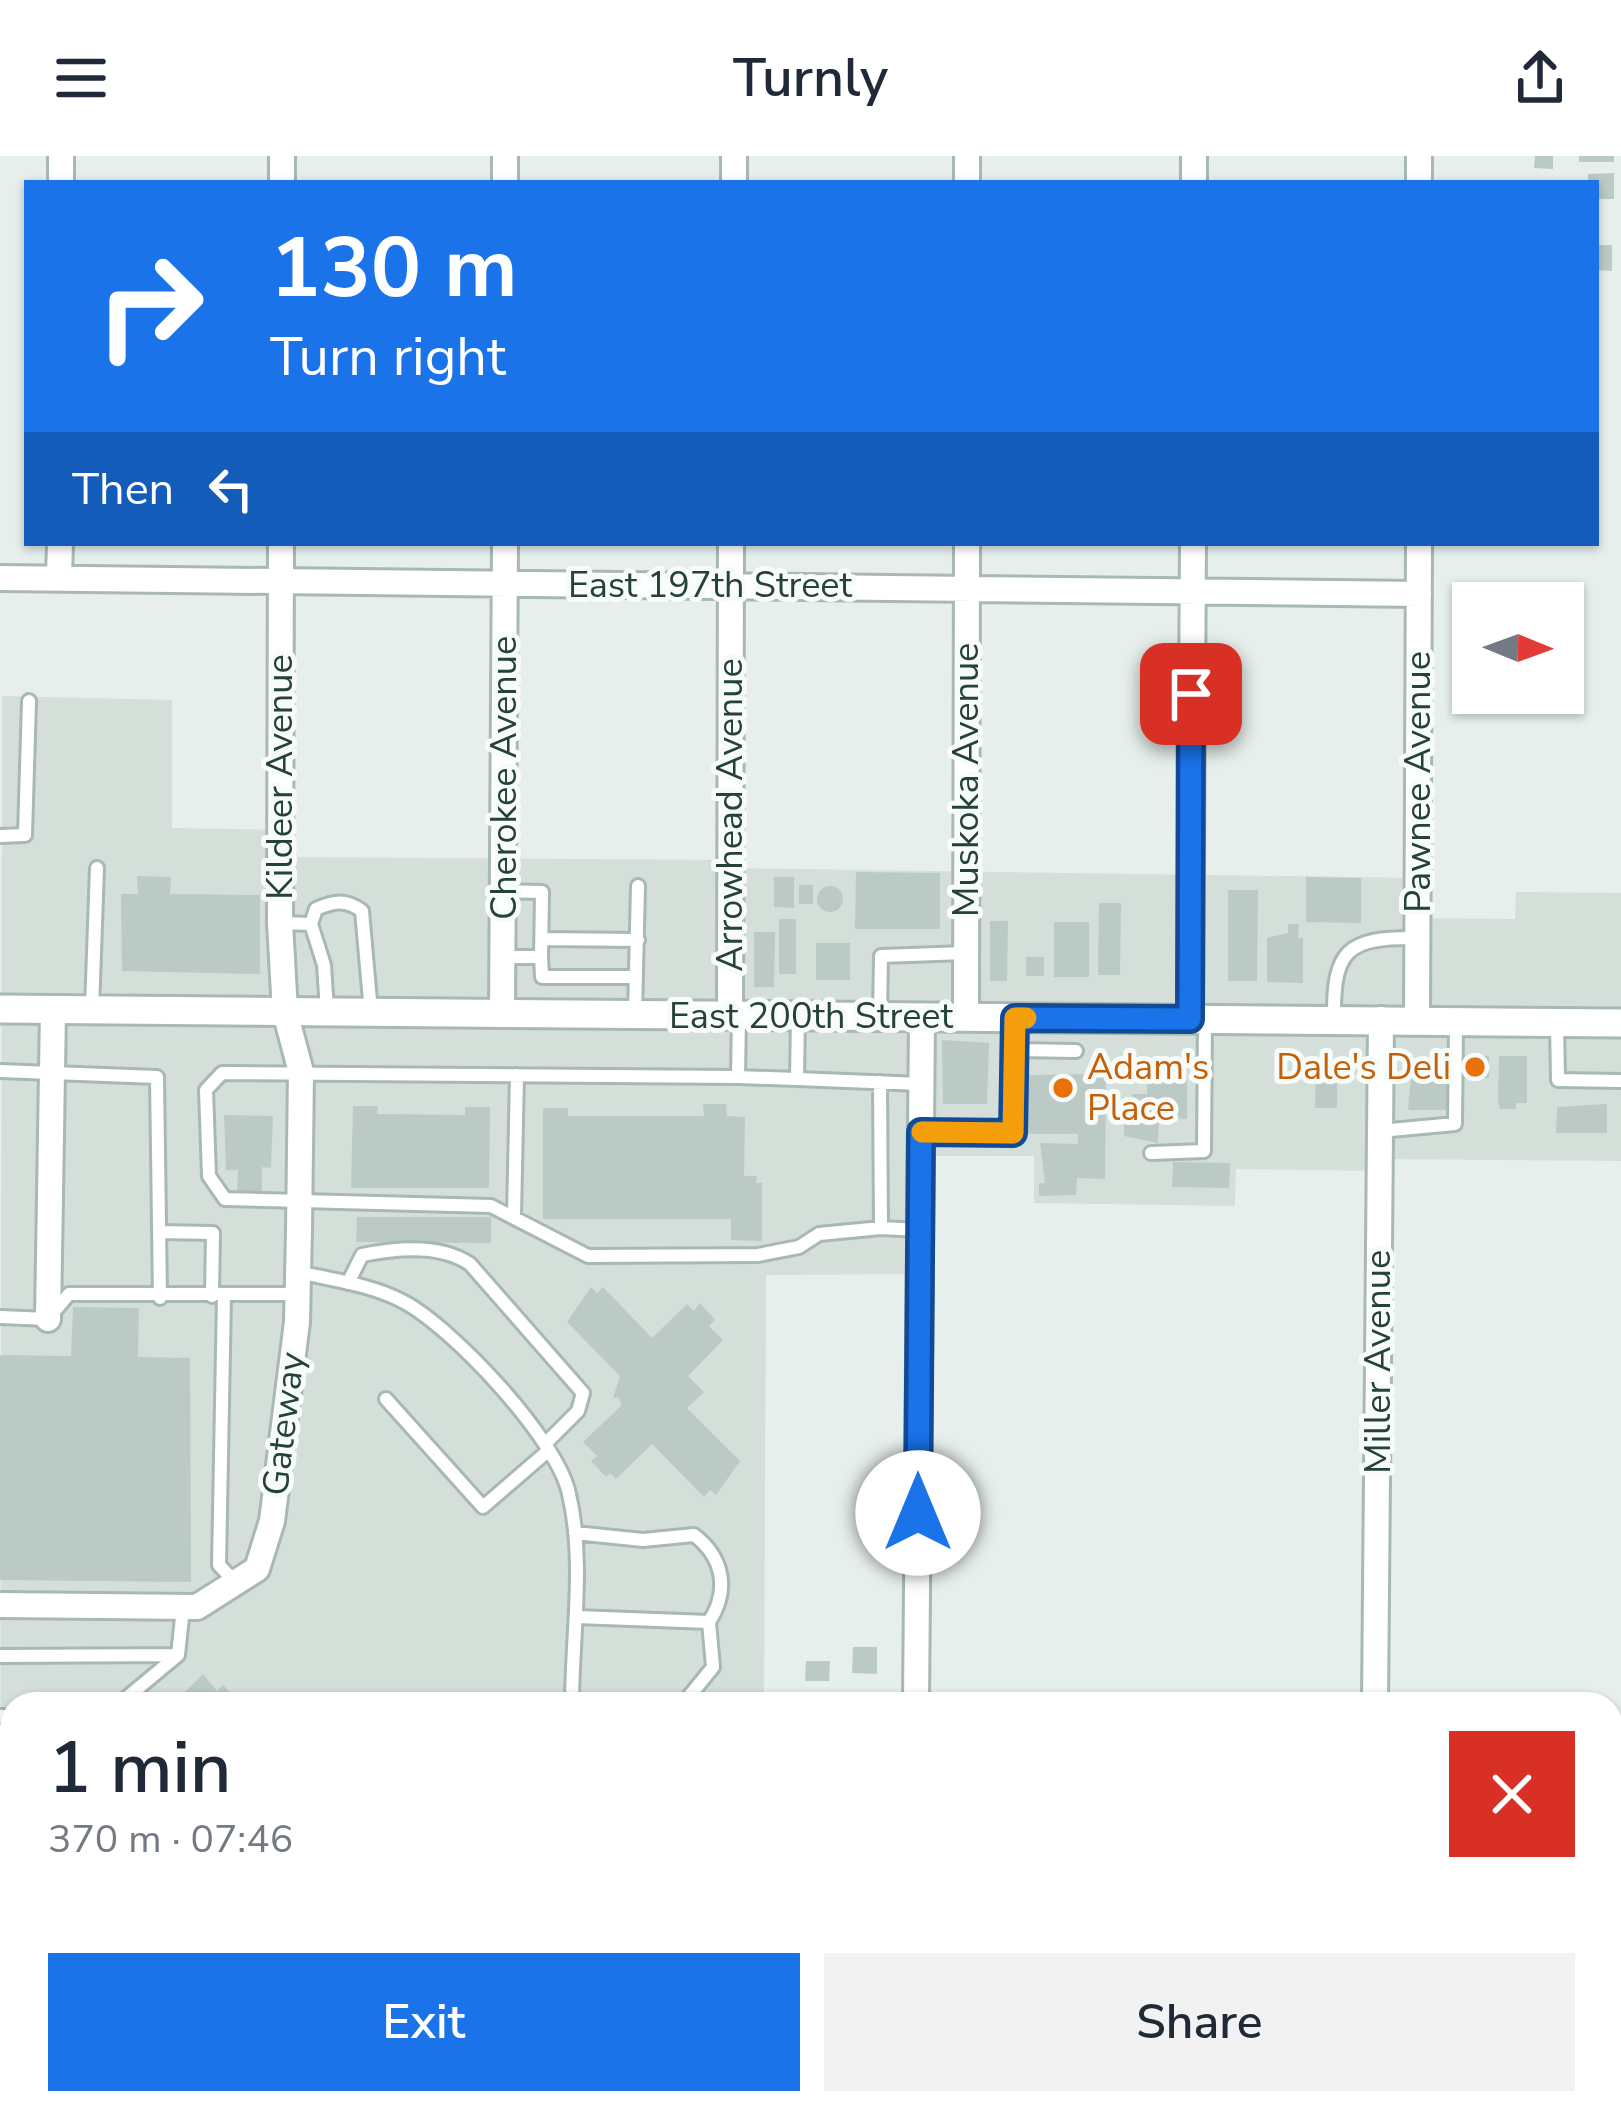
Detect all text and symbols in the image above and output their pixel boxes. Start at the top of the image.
text: Turnly [733,41,888,115]
icon: menu [48,45,114,111]
icon: share [1507,45,1573,111]
text: 130 m [270,211,518,326]
icon: right [72,228,228,384]
text: Turn right [270,320,506,394]
icon: left [198,456,264,522]
text: Then [72,459,174,520]
street label: East 197th Street [568,561,852,610]
north arrow [1452,582,1584,714]
map controls [1452,582,1584,714]
street label: Cherokee Avenue [480,636,529,920]
street label: Muskoka Avenue [942,643,991,917]
pin [1140,643,1242,745]
street label: Pawnee Avenue [1394,651,1443,913]
street label: Kildeer Avenue [256,654,305,900]
street label: Arrowhead Avenue [706,658,755,972]
icon: arrive [1158,661,1224,727]
street label: East 200th Street [669,992,953,1041]
place label: Adam's Place [1087,1043,1209,1133]
place label: Dale's Deli [1276,1043,1451,1092]
marker: Dale's Deli [1462,1054,1488,1080]
marker: Adam's Place [1050,1075,1076,1101]
street label: Miller Avenue [1354,1250,1403,1474]
street label: Gateway [251,1349,317,1498]
position arrow [855,1450,981,1576]
text: 1 min [48,1719,231,1817]
button: close [1449,1731,1575,1857]
text: 370 m · 07:46 [48,1813,293,1866]
button: Exit [48,1953,800,2091]
button: Share [824,1953,1575,2091]

